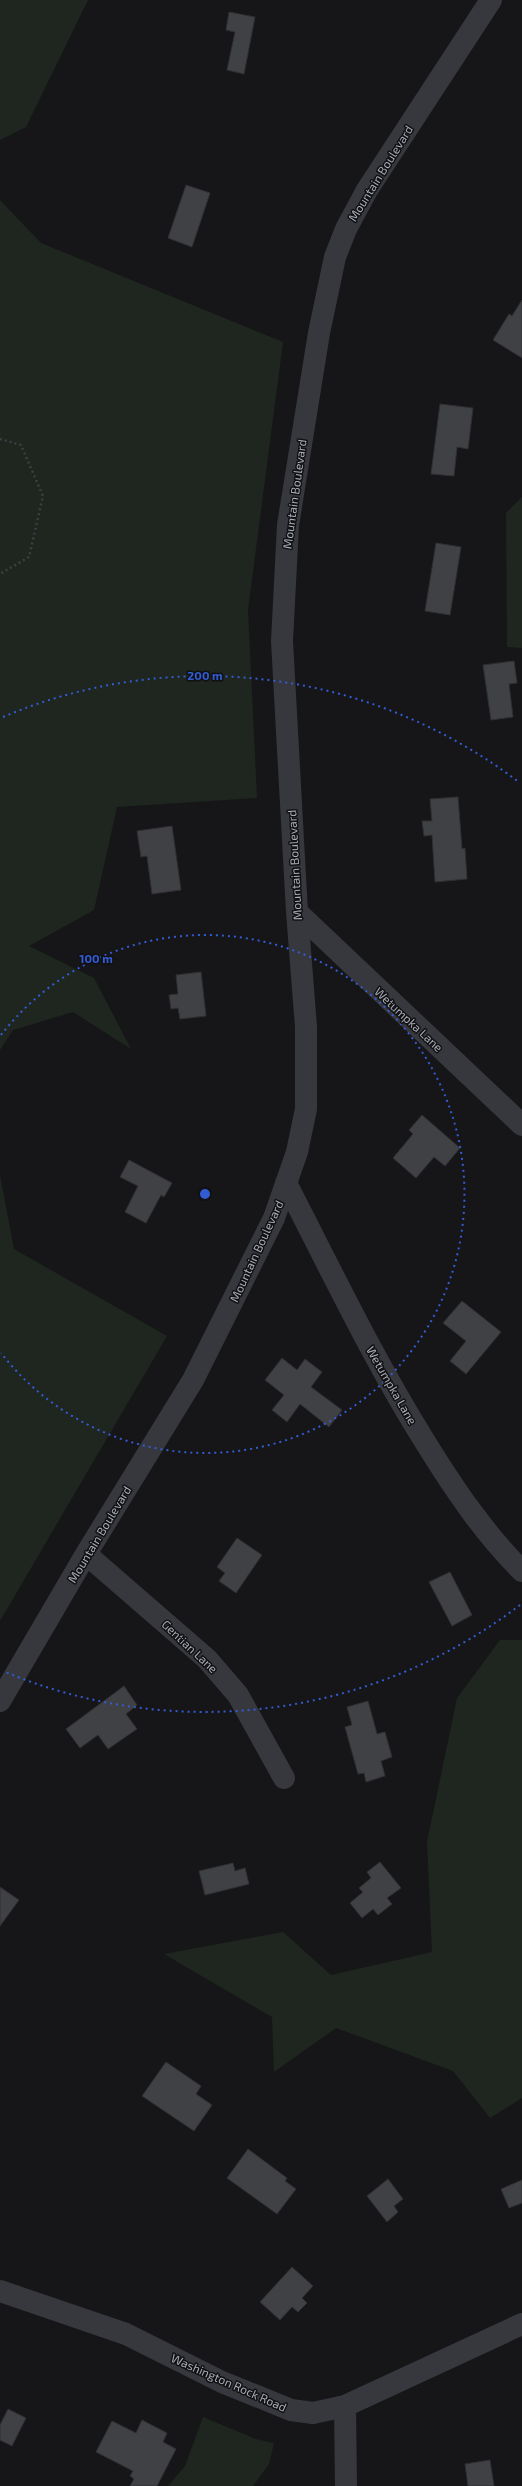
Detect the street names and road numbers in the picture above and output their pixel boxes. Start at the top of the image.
street label: Mountain Boulevard [345,122,415,224]
street label: Mountain Boulevard [279,438,309,550]
street label: Mountain Boulevard [284,809,304,921]
street label: Wetumpka Lane [372,984,446,1054]
street label: Mountain Boulevard [226,1198,286,1304]
street label: Wetumpka Lane [364,1343,420,1427]
street label: Mountain Boulevard [65,1483,133,1585]
street label: Gentian Lane [159,1617,221,1675]
street label: Washington Rock Road [169,2350,289,2414]

